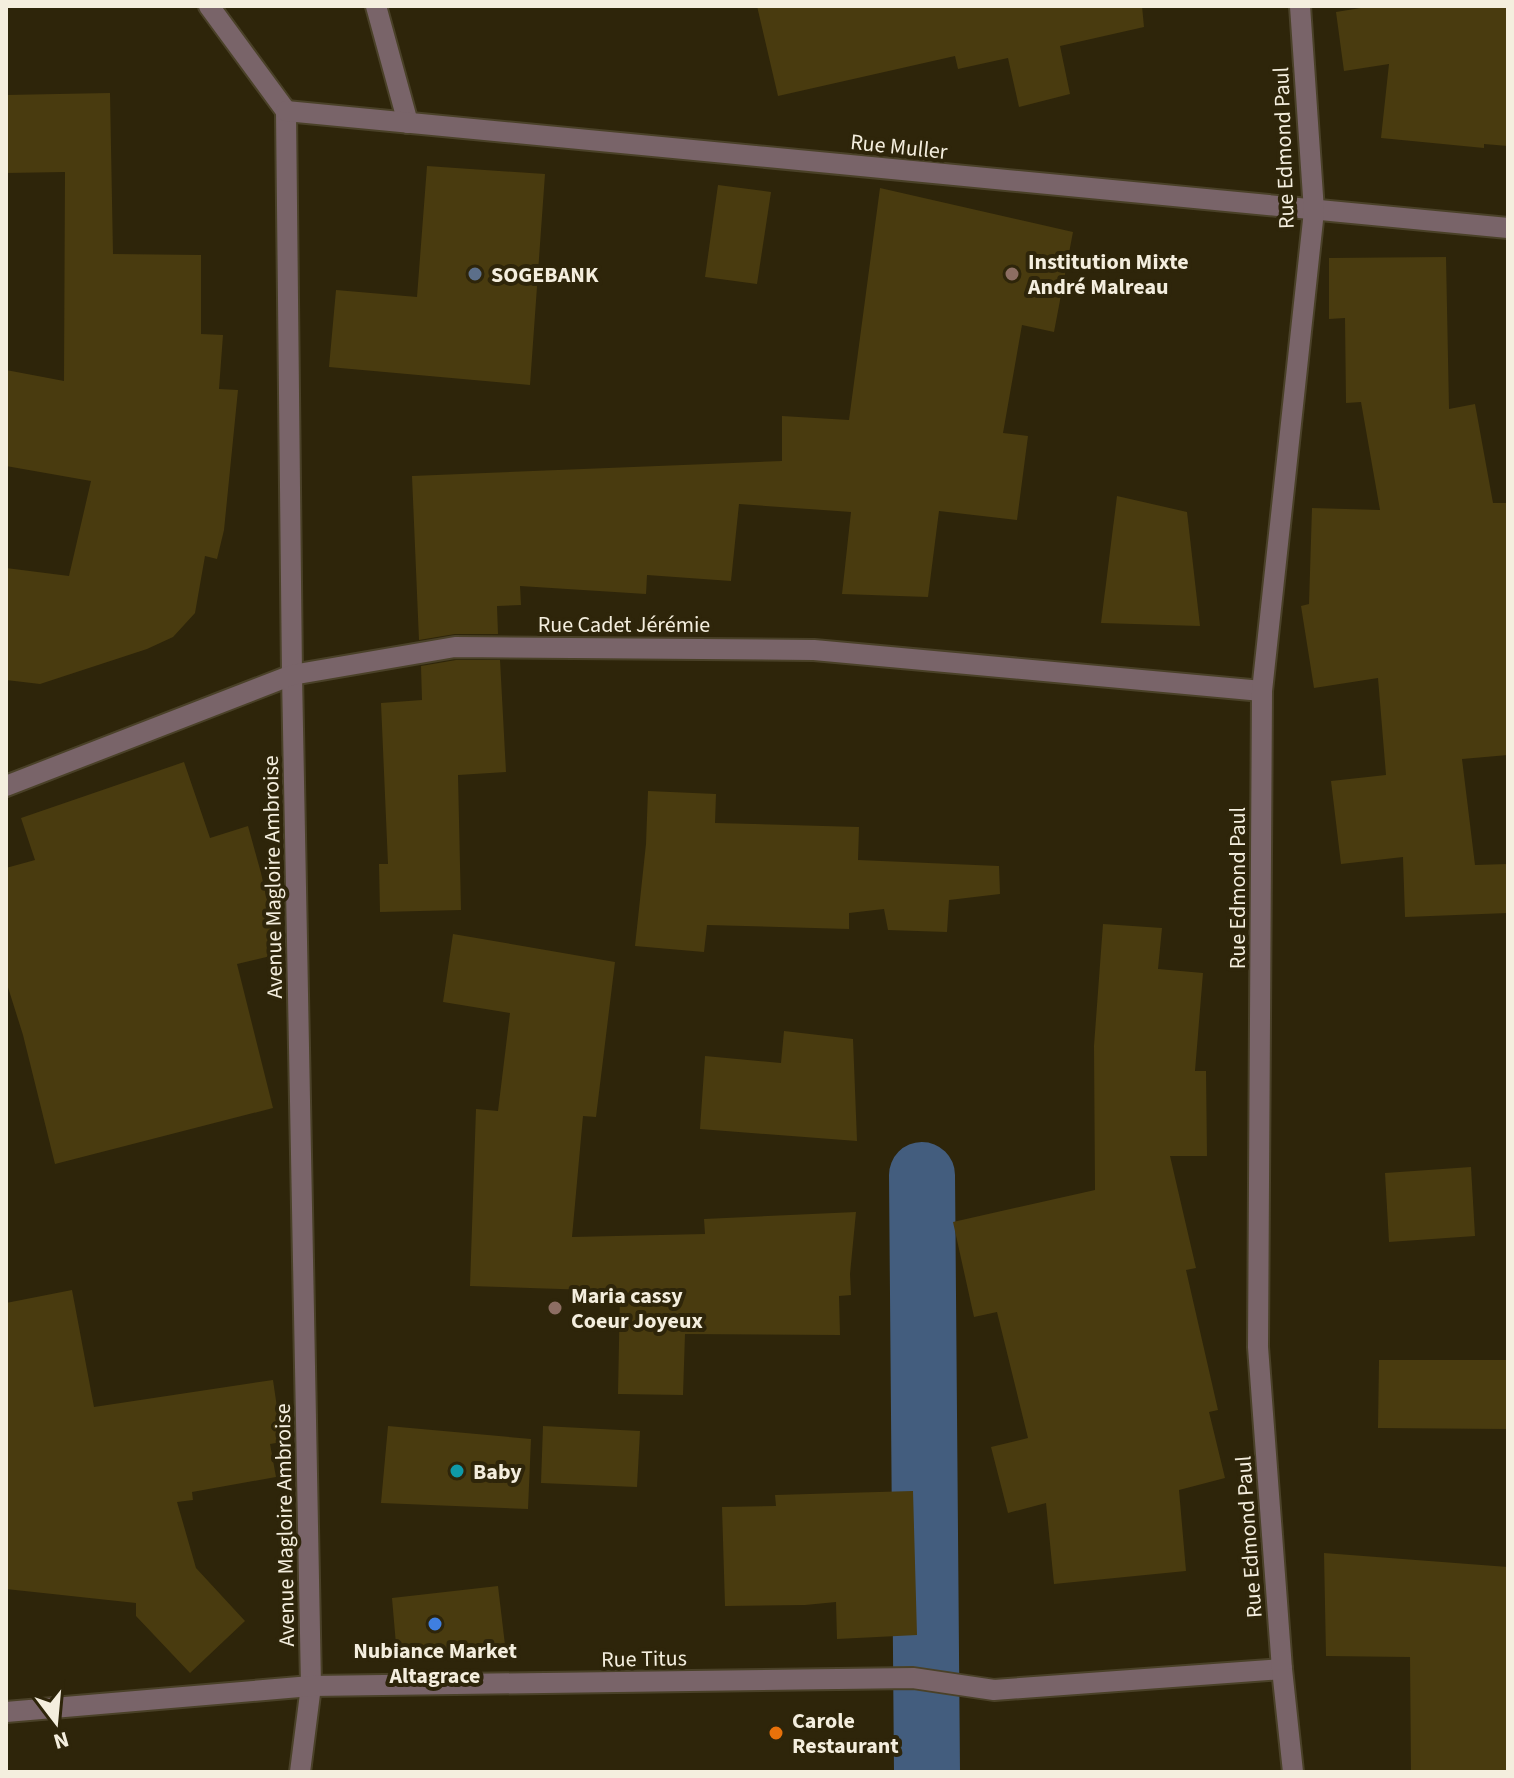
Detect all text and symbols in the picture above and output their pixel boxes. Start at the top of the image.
street label: Rue Edmond Paul [1265,66,1303,230]
street label: Rue Muller [849,126,949,168]
place label: Institution Mixte André Malreau [1027,246,1189,303]
place label: SOGEBANK [491,259,599,291]
marker: SOGEBANK [466,265,484,283]
marker: Institution Mixte André Malreau [1003,265,1021,283]
street label: Rue Cadet Jérémie [538,609,710,641]
street label: Avenue Magloire Ambroise [255,755,291,999]
street label: Rue Edmond Paul [1222,807,1254,969]
place label: Maria cassy Coeur Joyeux [571,1280,703,1337]
marker: Maria cassy Coeur Joyeux [546,1299,564,1317]
street label: Avenue Magloire Ambroise [267,1403,303,1647]
street label: Rue Edmond Paul [1227,1455,1271,1619]
place label: Baby [473,1456,522,1488]
marker: Baby [448,1462,466,1480]
marker: Nubiance Market Altagrace [426,1615,444,1633]
place label: Nubiance Market Altagrace [353,1635,517,1692]
street label: Rue Titus [601,1642,687,1676]
north arrow [16,1682,96,1762]
place label: Carole Restaurant [792,1705,899,1762]
text: N [50,1723,73,1758]
marker: Carole Restaurant [767,1724,785,1742]

